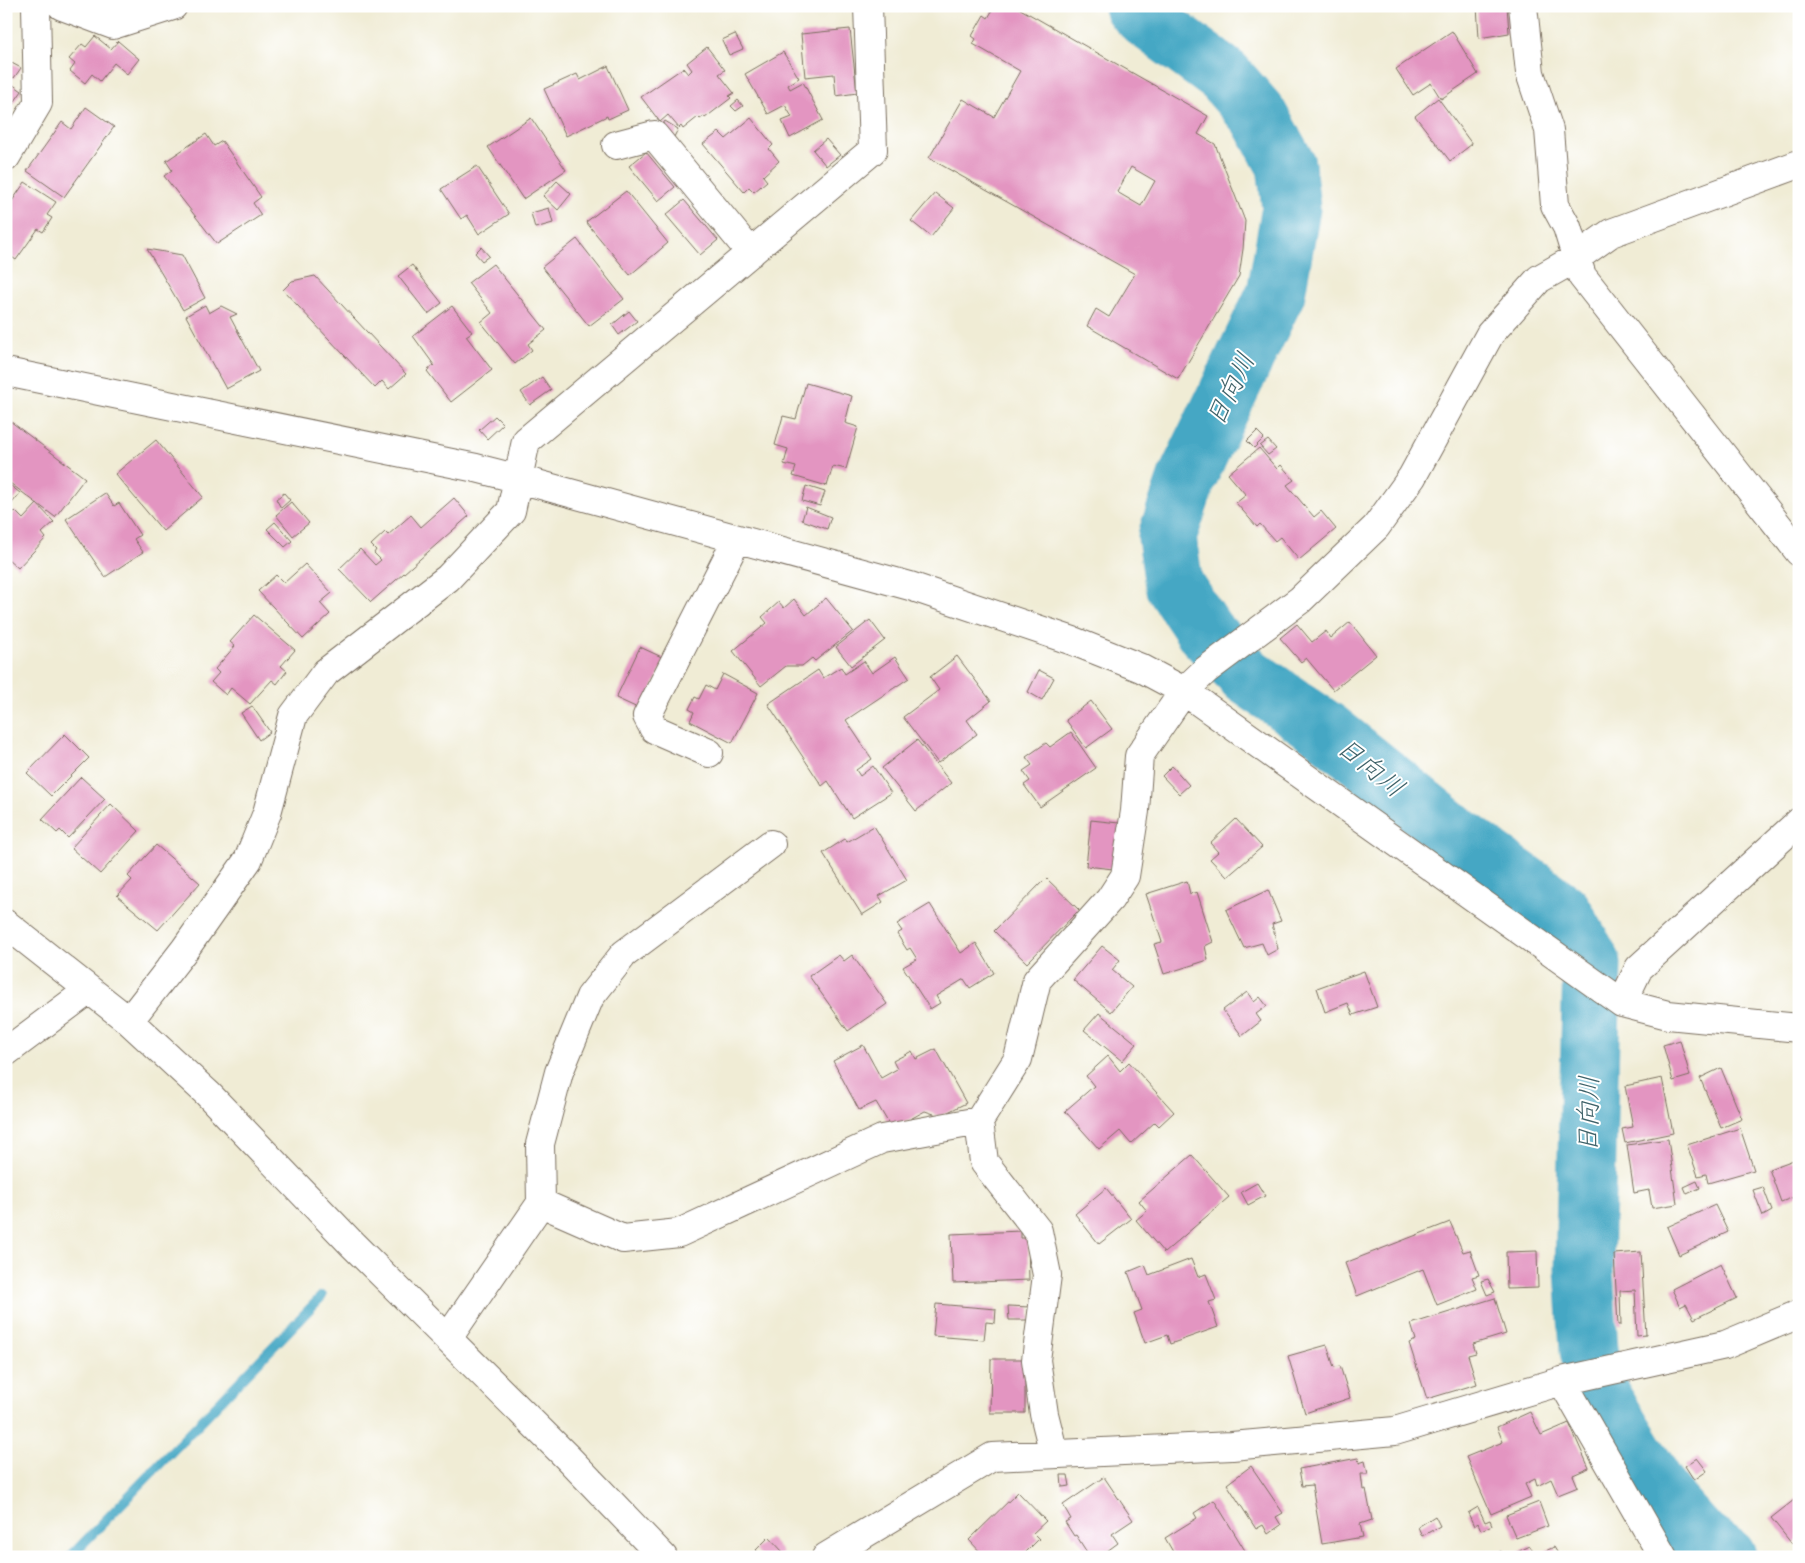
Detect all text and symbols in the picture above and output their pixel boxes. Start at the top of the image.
water label: 日向川 [1199,347,1262,432]
water label: 日向川 [1330,730,1411,805]
water label: 日向川 [1571,1075,1606,1153]

